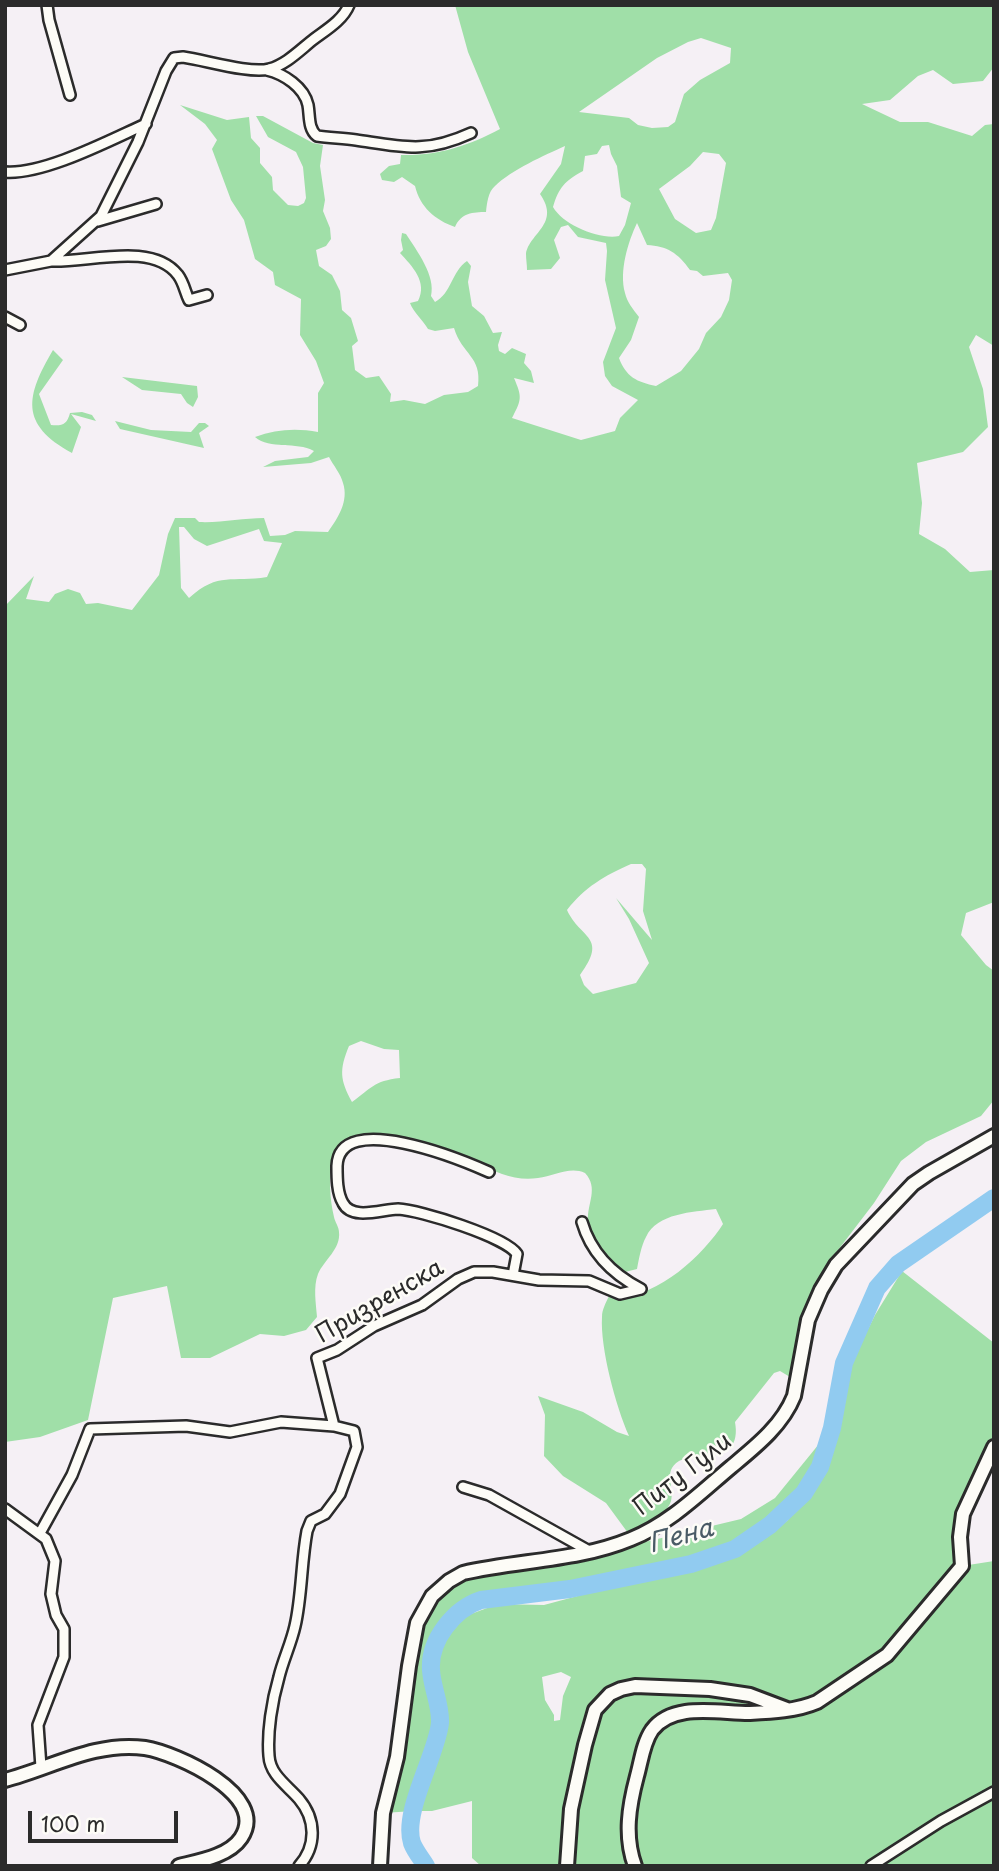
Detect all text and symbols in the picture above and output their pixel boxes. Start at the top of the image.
street label: Призренска [311,1254,449,1350]
street label: Питу Гули [628,1428,738,1522]
water label: Пена [645,1513,717,1561]
scale bar [32,1798,182,1842]
text: 100 m [41,1807,105,1839]

